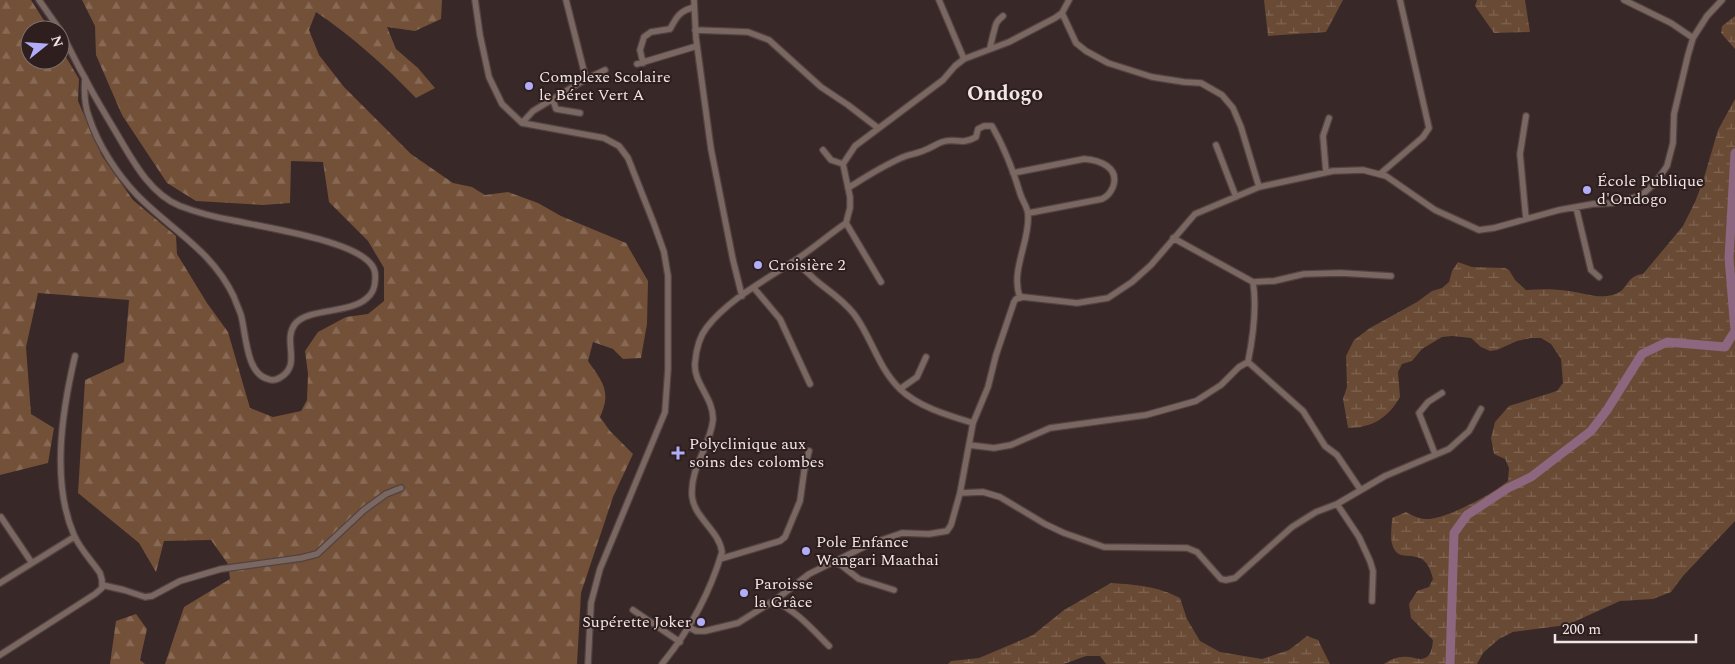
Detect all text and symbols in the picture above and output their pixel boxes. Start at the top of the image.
north arrow [20,20,70,70]
text: N [45,33,69,50]
place label: Complexe Scolaire le Béret Vert A [539,65,671,107]
district label: Ondogo [967,78,1043,110]
marker: Complexe Scolaire le Béret Vert A [523,80,535,92]
place label: École Publique d'Ondogo [1597,169,1704,211]
marker: École Publique d'Ondogo [1581,184,1593,196]
place label: Croisière 2 [768,253,845,277]
marker: Croisière 2 [752,259,764,271]
place label: Polyclinique aux soins des colombes [689,432,824,474]
marker: Polyclinique aux soins des colombes [671,446,685,460]
place label: Pole Enfance Wangari Maathai [816,530,939,572]
marker: Pole Enfance Wangari Maathai [800,545,812,557]
place label: Paroisse la Grâce [754,572,813,614]
marker: Paroisse la Grâce [738,587,750,599]
place label: Supérette Joker [582,610,691,634]
scale bar [1555,612,1696,644]
marker: Supérette Joker [695,616,707,628]
text: 200 m [1562,618,1601,641]

